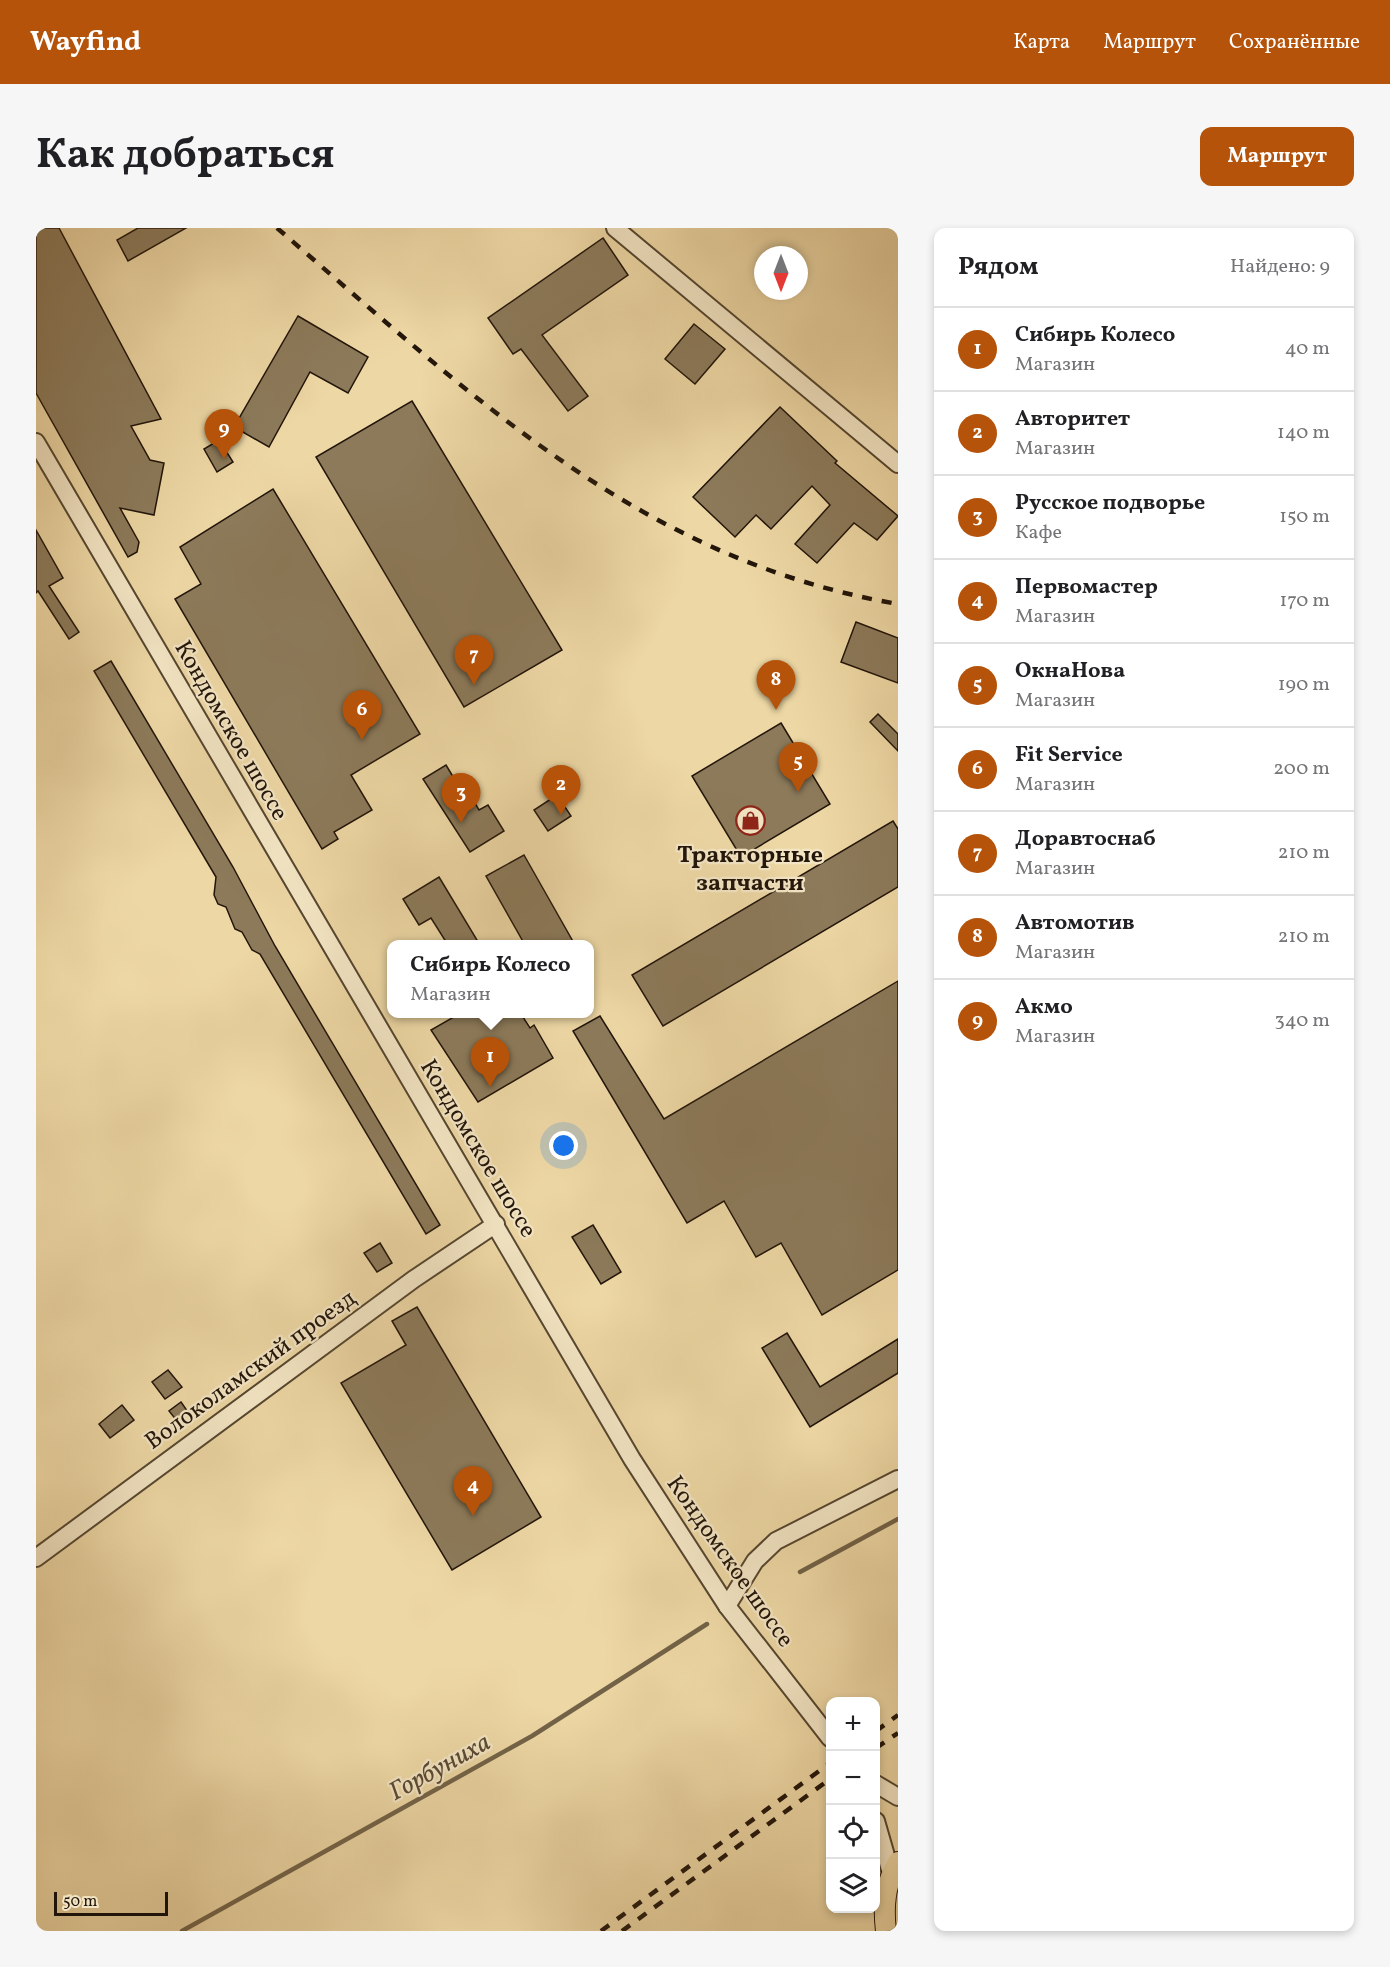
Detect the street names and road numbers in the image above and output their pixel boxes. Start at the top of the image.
street label: Кондомское шоссе [165,635,296,827]
street label: Кондомское шоссе [410,1053,544,1245]
street label: Волоколамский проезд [139,1282,364,1459]
street label: Кондомское шоссе [657,1469,801,1655]

